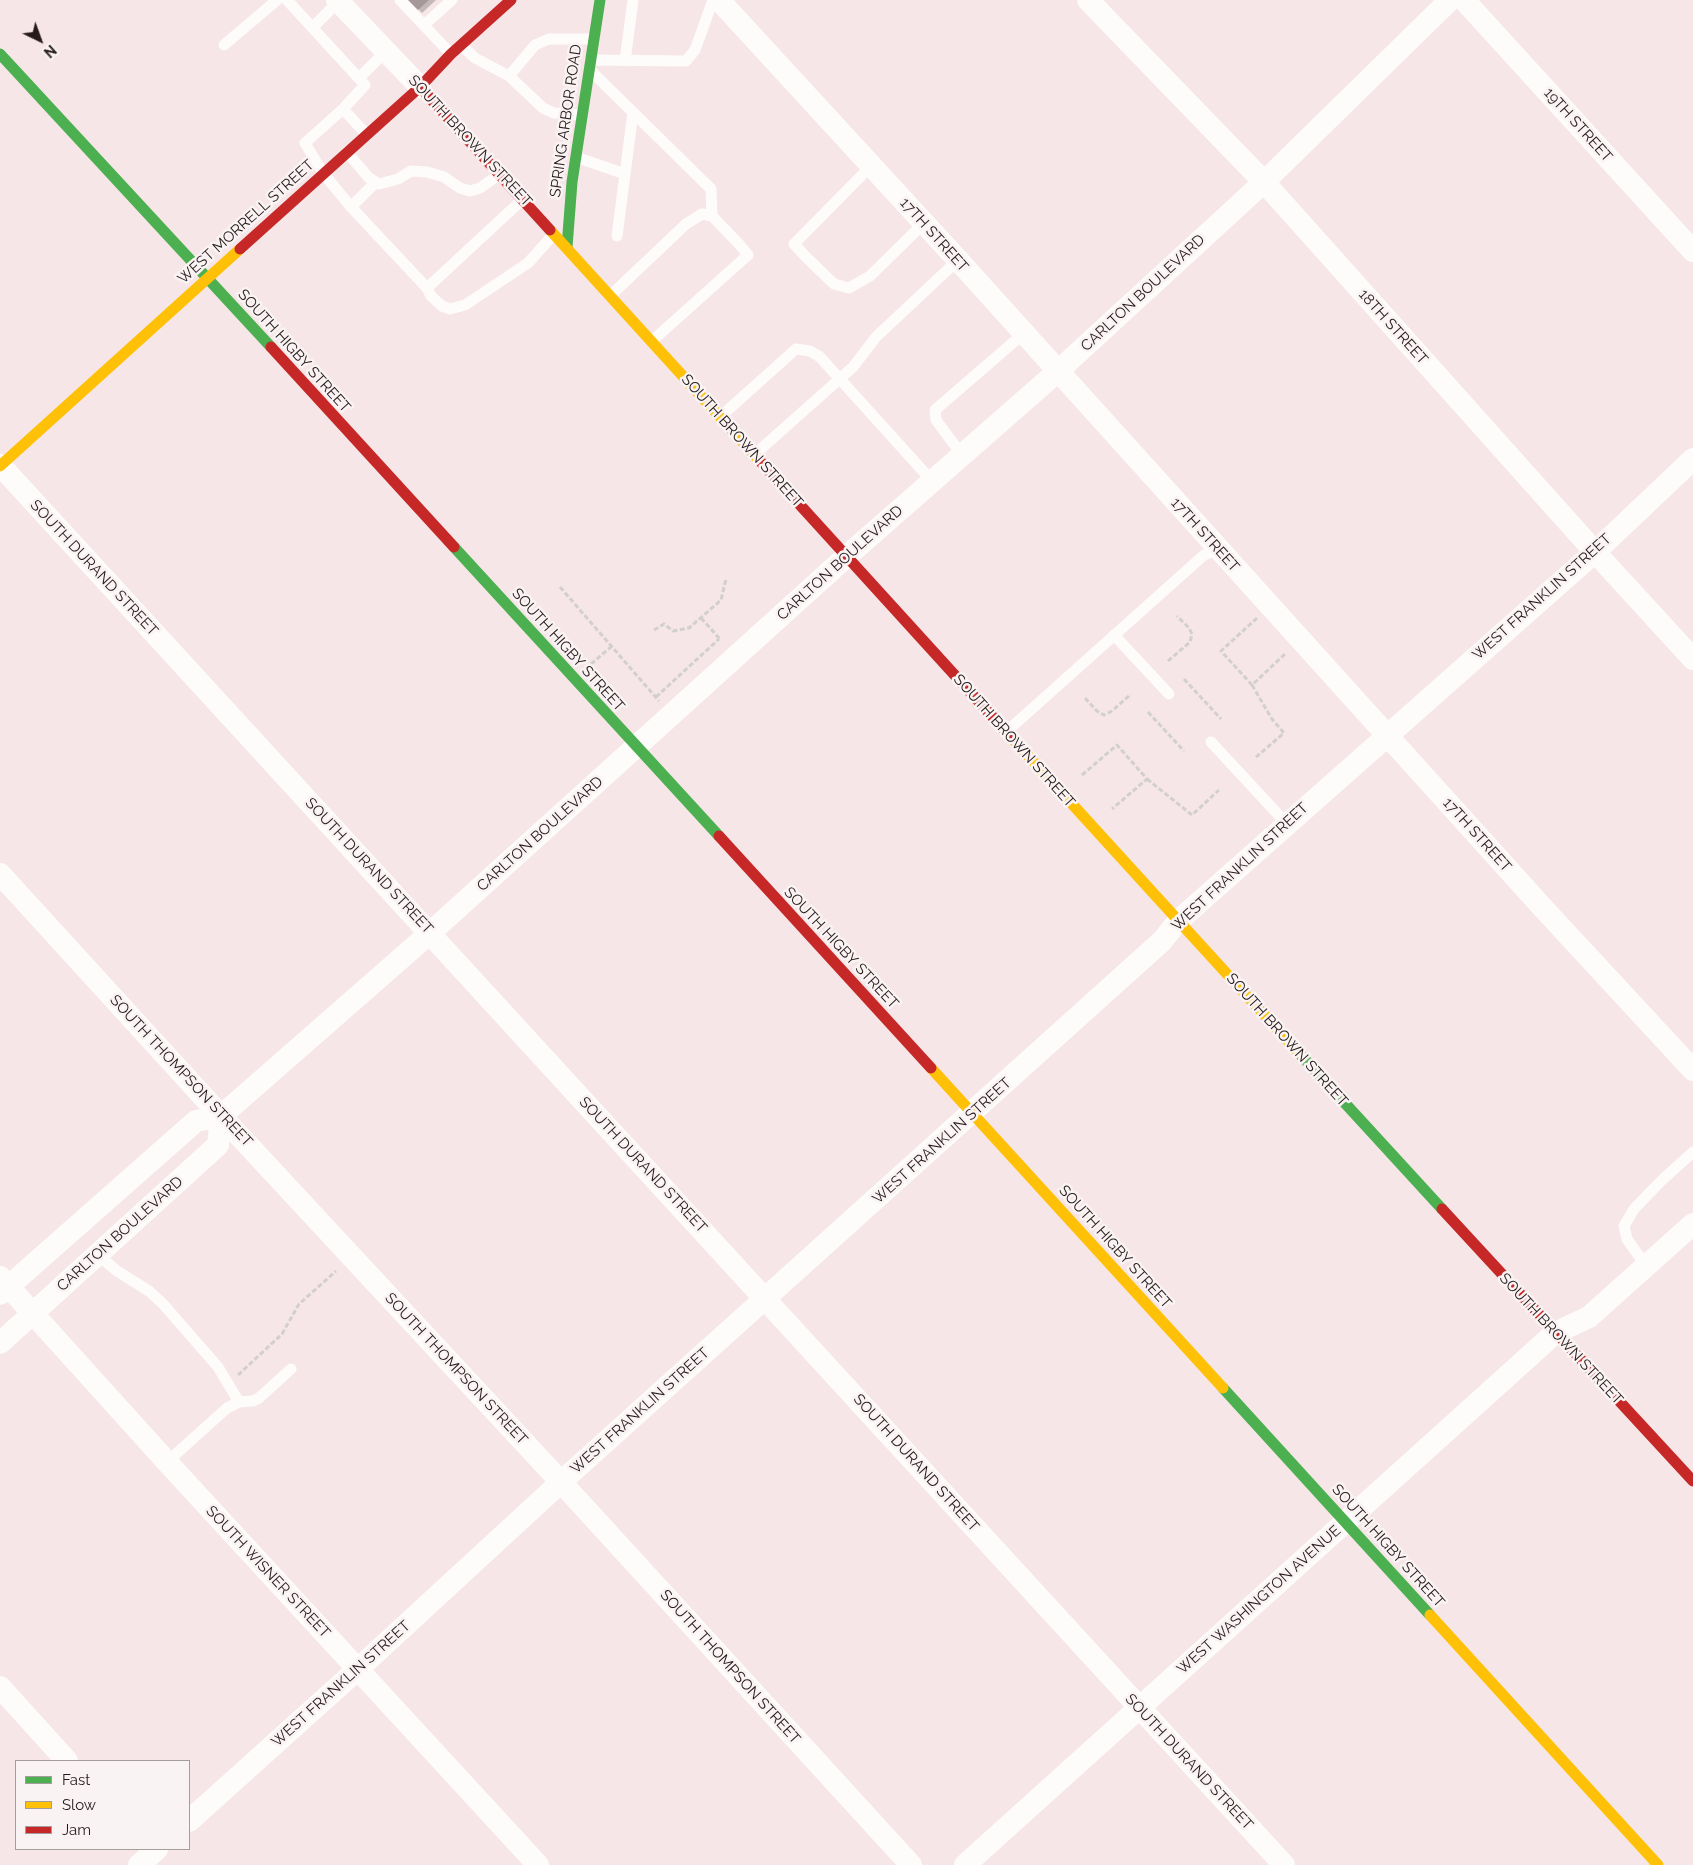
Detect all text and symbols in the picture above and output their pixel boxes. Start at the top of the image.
north arrow [15,15,65,65]
text: N [41,42,59,61]
street label: SPRING ARBOR ROAD [546,43,586,199]
street label: SOUTH BROWN STREET [404,72,536,210]
street label: 19TH STREET [1540,84,1616,166]
street label: WEST MORRELL STREET [174,156,318,288]
street label: 17TH STREET [896,194,972,276]
street label: CARLTON BOULEVARD [1077,231,1209,355]
street label: SOUTH HIGBY STREET [234,286,354,416]
street label: 18TH STREET [1355,286,1431,368]
street label: SOUTH BROWN STREET [677,371,807,511]
street label: 17TH STREET [1167,494,1243,576]
street label: SOUTH DURAND STREET [26,496,162,640]
street label: CARLTON BOULEVARD [773,502,907,624]
street label: WEST FRANKLIN STREET [1469,530,1615,664]
street label: SOUTH HIGBY STREET [508,585,628,715]
street label: SOUTH BROWN STREET [949,671,1079,811]
street label: CARLTON BOULEVARD [473,773,607,895]
street label: SOUTH DURAND STREET [301,794,437,938]
street label: 17TH STREET [1439,794,1515,876]
street label: WEST FRANKLIN STREET [1168,799,1312,935]
street label: SOUTH HIGBY STREET [780,883,902,1013]
street label: SOUTH BROWN STREET [1222,970,1352,1110]
street label: SOUTH THOMPSON STREET [106,991,256,1151]
street label: WEST FRANKLIN STREET [869,1074,1015,1208]
street label: SOUTH DURAND STREET [575,1093,711,1237]
street label: CARLTON BOULEVARD [53,1173,187,1295]
street label: SOUTH HIGBY STREET [1055,1182,1175,1312]
street label: SOUTH BROWN STREET [1495,1270,1627,1408]
street label: SOUTH THOMPSON STREET [381,1289,531,1449]
street label: WEST FRANKLIN STREET [567,1344,713,1478]
street label: SOUTH DURAND STREET [849,1390,983,1536]
street label: SOUTH HIGBY STREET [1328,1481,1448,1611]
street label: SOUTH WISNER STREET [202,1502,334,1642]
street label: WEST WASHINGTON AVENUE [1174,1522,1344,1678]
street label: SOUTH THOMPSON STREET [656,1586,804,1748]
street label: WEST FRANKLIN STREET [268,1617,414,1751]
street label: SOUTH DURAND STREET [1121,1690,1257,1834]
legend [15,1760,190,1850]
text: Fast [62,1771,90,1789]
text: Slow [62,1796,96,1814]
text: Jam [62,1821,91,1839]

